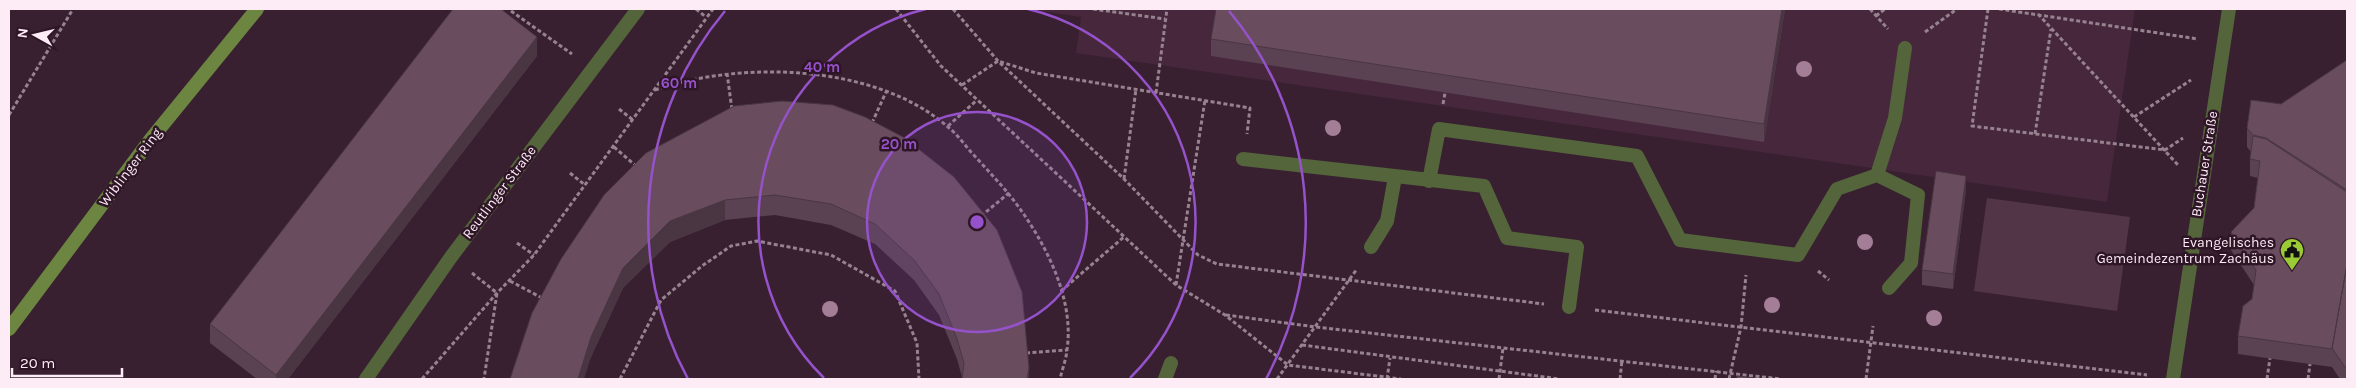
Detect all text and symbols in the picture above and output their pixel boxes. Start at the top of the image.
north arrow [10,10,60,60]
text: N [14,27,32,39]
text: 40 m [804,58,840,76]
text: 60 m [661,74,697,92]
street label: Buchauer Straße [2188,110,2221,218]
street label: Wiblinger Ring [95,125,166,210]
text: 20 m [881,135,917,153]
street label: Reutlinger Straße [459,143,540,242]
centre of rings [968,213,986,231]
place label: Evangelisches Gemeindezentrum Zachäus [2097,234,2274,267]
public building icon: Evangelisches Gemeindezentrum Zachäus [2279,237,2305,271]
scale bar [12,346,122,378]
text: 20 m [20,354,55,372]

